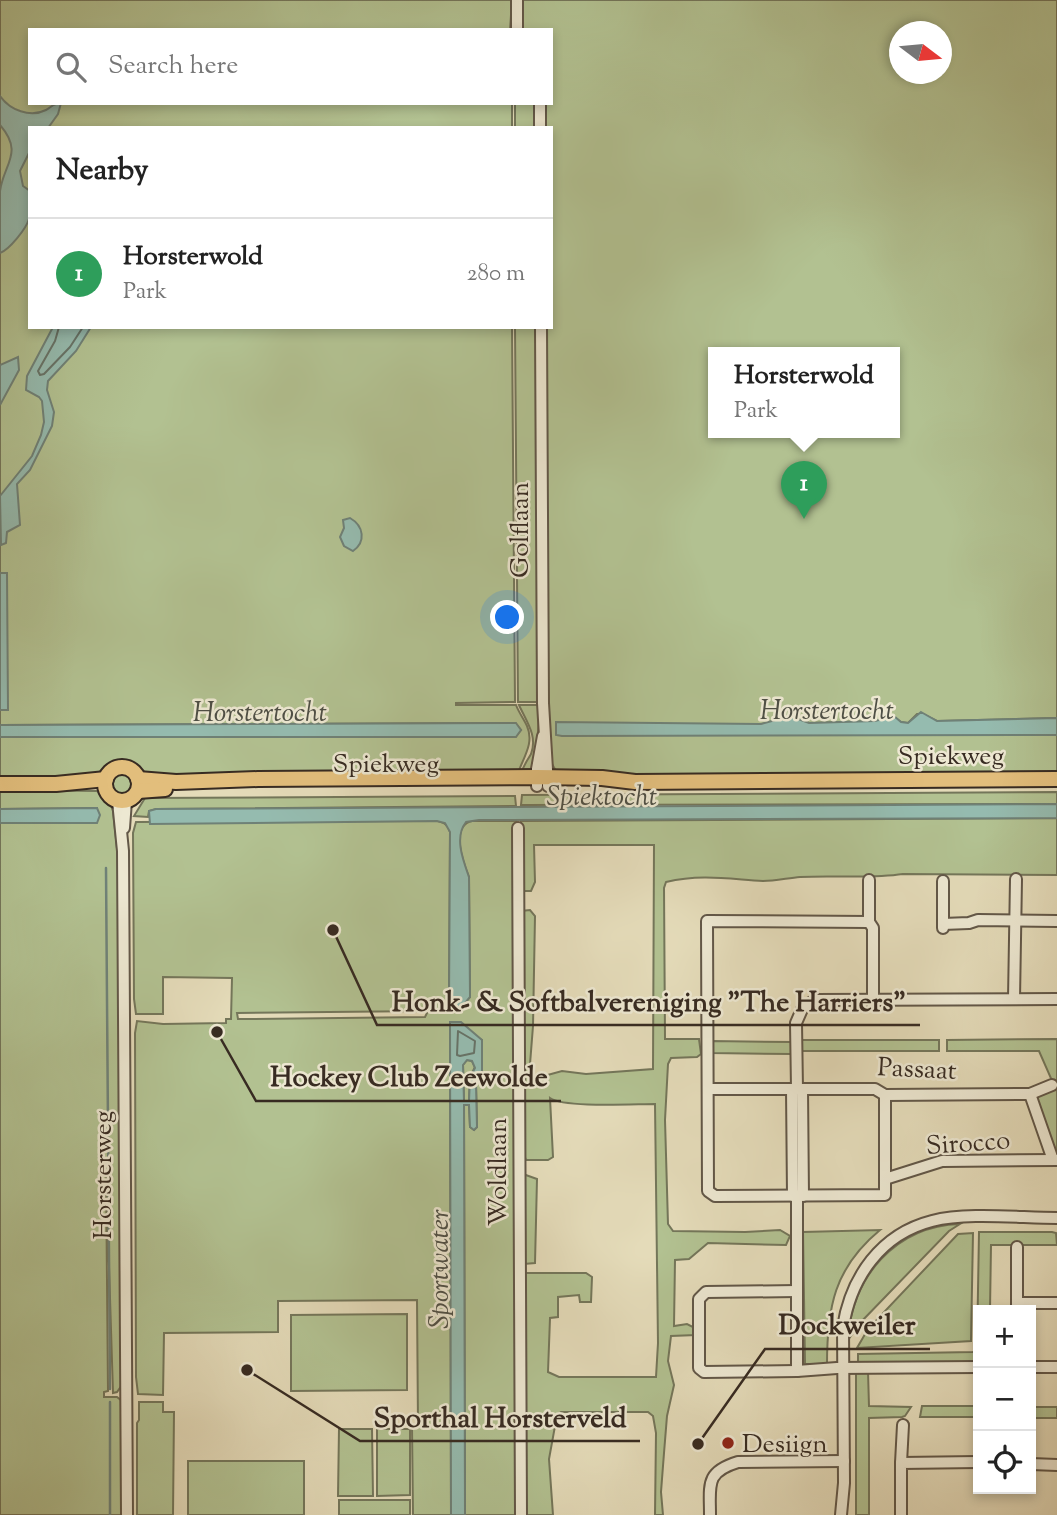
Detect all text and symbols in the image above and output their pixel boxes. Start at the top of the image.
north arrow [889,21,952,84]
search box [28,28,553,105]
icon: search [52,48,90,86]
text: Search here [108,48,238,85]
text: Nearby [56,150,148,193]
text: Horsterwold [123,239,263,276]
text: 1 [75,258,83,291]
text: 280 m [467,258,525,291]
text: Park [123,276,167,309]
popup [708,347,900,438]
text: Horsterwold [734,358,874,395]
text: Park [734,395,778,428]
pin: 1 [781,461,827,519]
street label: Golflaan [503,482,540,578]
your location [490,600,524,634]
water label: Horstertocht [760,692,894,732]
water label: Horstertocht [193,694,327,734]
street label: Spiekweg [898,739,1004,776]
street label: Spiekweg [333,747,439,784]
water label: Spiektocht [547,778,657,818]
callout: Honk- & Softbalvereniging "The Harriers" [377,976,920,1025]
text: Honk- & Softbalvereniging "The Harriers" [392,984,906,1024]
street label: Passaat [876,1050,958,1091]
callout: Hockey Club Zeewolde [256,1052,561,1101]
text: Hockey Club Zeewolde [270,1059,548,1099]
street label: Horsterweg [86,1110,123,1240]
street label: Woldlaan [481,1118,518,1226]
street label: Sirocco [925,1123,1012,1166]
water label: Sportwater [421,1209,461,1329]
callout: Dockweiler [765,1300,930,1349]
map controls [973,1305,1036,1494]
button: + [973,1305,1036,1368]
text: Dockweiler [779,1307,916,1347]
button: − [973,1368,1036,1431]
callout: Sporthal Horsterveld [360,1392,640,1441]
text: Sporthal Horsterveld [374,1400,627,1440]
place label: Desiign [742,1427,828,1464]
button: locate [973,1431,1036,1494]
marker: Desiign [720,1435,736,1451]

